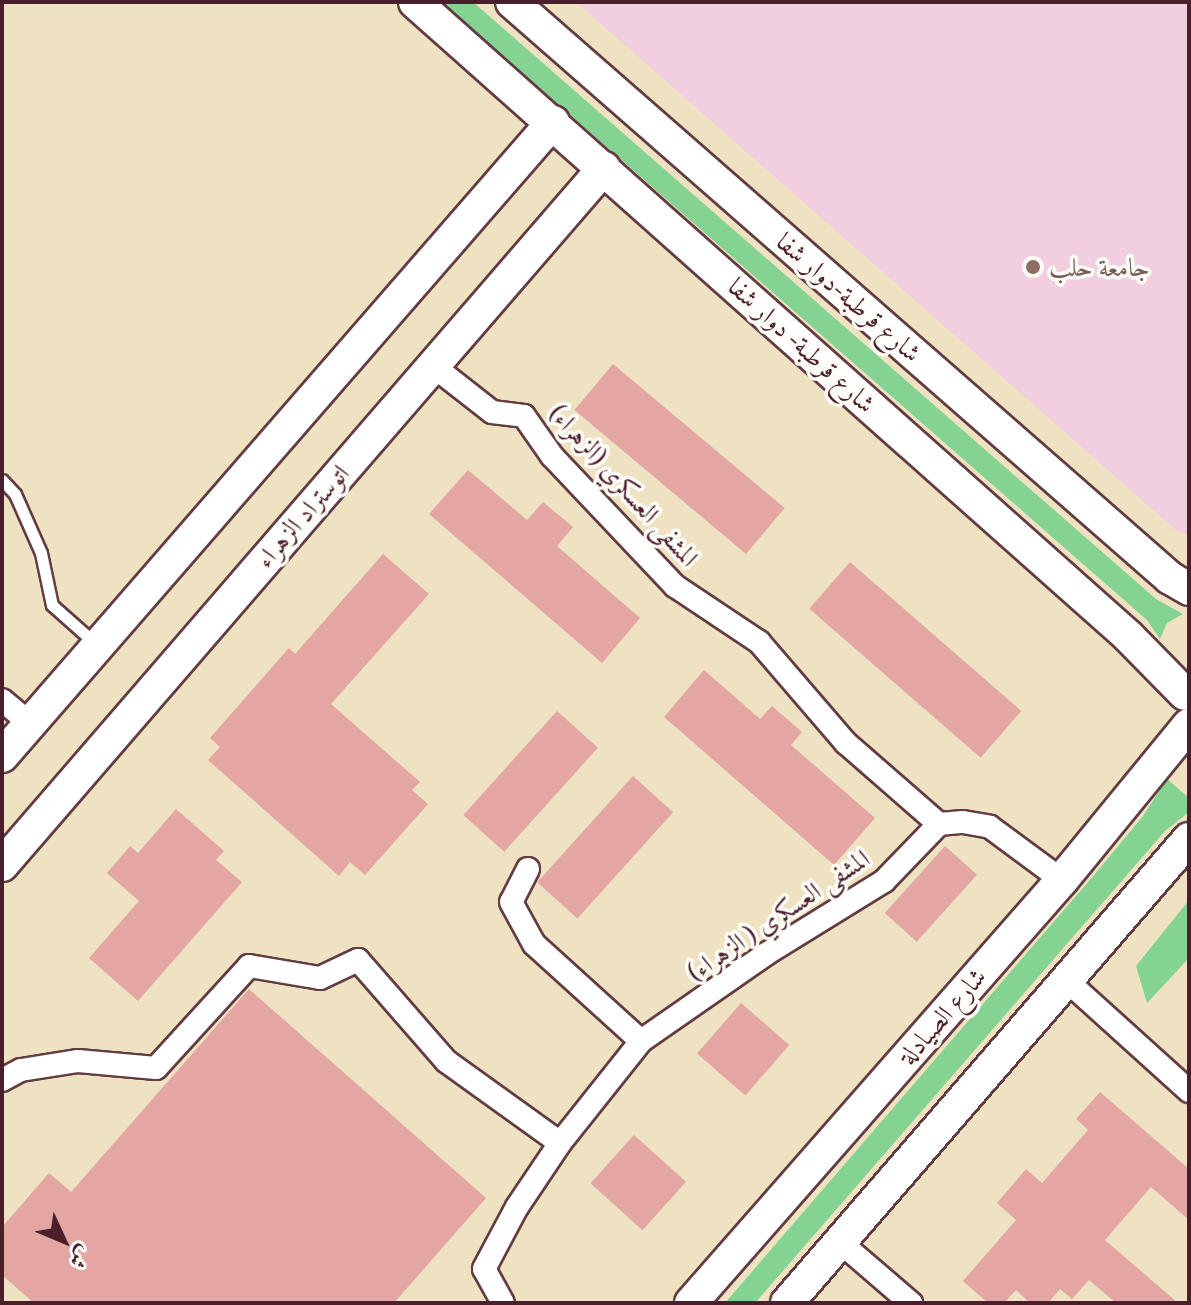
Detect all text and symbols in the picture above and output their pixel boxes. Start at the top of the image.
street label: شارع قرطبة-دوار شفا [770,226,928,368]
place label: جامعة حلب [1049,251,1150,283]
marker: جامعة حلب [1024,258,1042,276]
street label: شارع قرطبة- دوار شفا [722,271,882,419]
street label: المشفى العسكري (الزهراء) [543,397,705,573]
street label: اتوستراد الزهراء [249,458,355,574]
street label: المشفى العسكري ( الزهراء) [681,842,875,988]
street label: شارع الصيادلة [892,961,992,1071]
north arrow [24,1201,104,1281]
text: ش [62,1239,100,1277]

